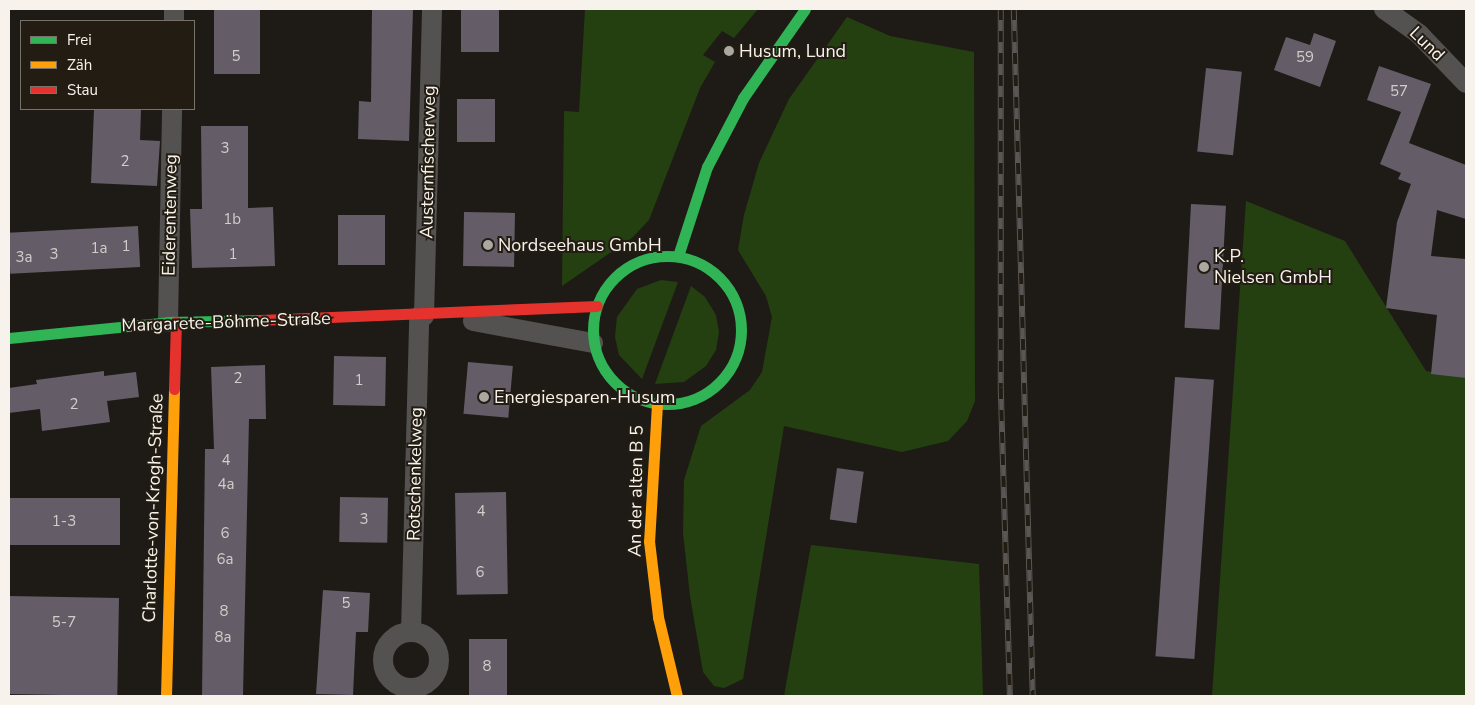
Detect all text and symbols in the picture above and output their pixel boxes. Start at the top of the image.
legend [20,20,195,110]
street label: Lund [1405,22,1449,66]
text: Frei [67,30,92,50]
place label: Husum, Lund [739,40,846,62]
marker: Husum, Lund [723,45,735,57]
house number: 5 [232,48,240,66]
house number: 59 [1296,49,1314,67]
text: Zäh [67,55,92,75]
text: Stau [67,80,98,100]
house number: 57 [1390,83,1408,101]
street label: Austernfischerweg [416,85,440,239]
house number: 3 [221,140,229,158]
house number: 2 [121,153,129,171]
street label: Eiderentenweg [158,154,182,276]
house number: 1b [223,211,241,229]
place label: Nordseehaus GmbH [498,234,662,256]
house number: 1 [122,238,130,256]
marker: Nordseehaus GmbH [482,239,494,251]
house number: 1a [91,240,107,258]
house number: 3 [50,246,58,264]
house number: 1 [229,246,237,264]
place label: K.P. Nielsen GmbH [1214,246,1332,288]
house number: 3a [16,249,32,267]
marker: K.P. Nielsen GmbH [1198,261,1210,273]
street label: Margarete-Böhme-Straße [121,308,331,336]
house number: 2 [234,370,242,388]
house number: 1 [355,372,363,390]
place label: Energiesparen-Husum [494,386,675,408]
marker: Energiesparen-Husum [478,391,490,403]
street label: Charlotte-von-Krogh-Straße [138,393,168,623]
house number: 2 [70,396,78,414]
street label: Rotschenkelweg [403,407,427,541]
street label: An der alten B 5 [624,425,648,557]
house number: 4 [222,452,230,470]
house number: 4a [218,476,234,494]
house number: 4 [477,503,485,521]
house number: 3 [360,511,368,529]
house number: 1-3 [52,513,76,531]
house number: 6 [221,525,229,543]
house number: 6a [217,551,233,569]
house number: 6 [476,564,484,582]
house number: 5 [342,595,350,613]
house number: 8 [220,603,228,621]
house number: 5-7 [52,614,76,632]
house number: 8a [215,629,231,647]
house number: 8 [483,658,491,676]

